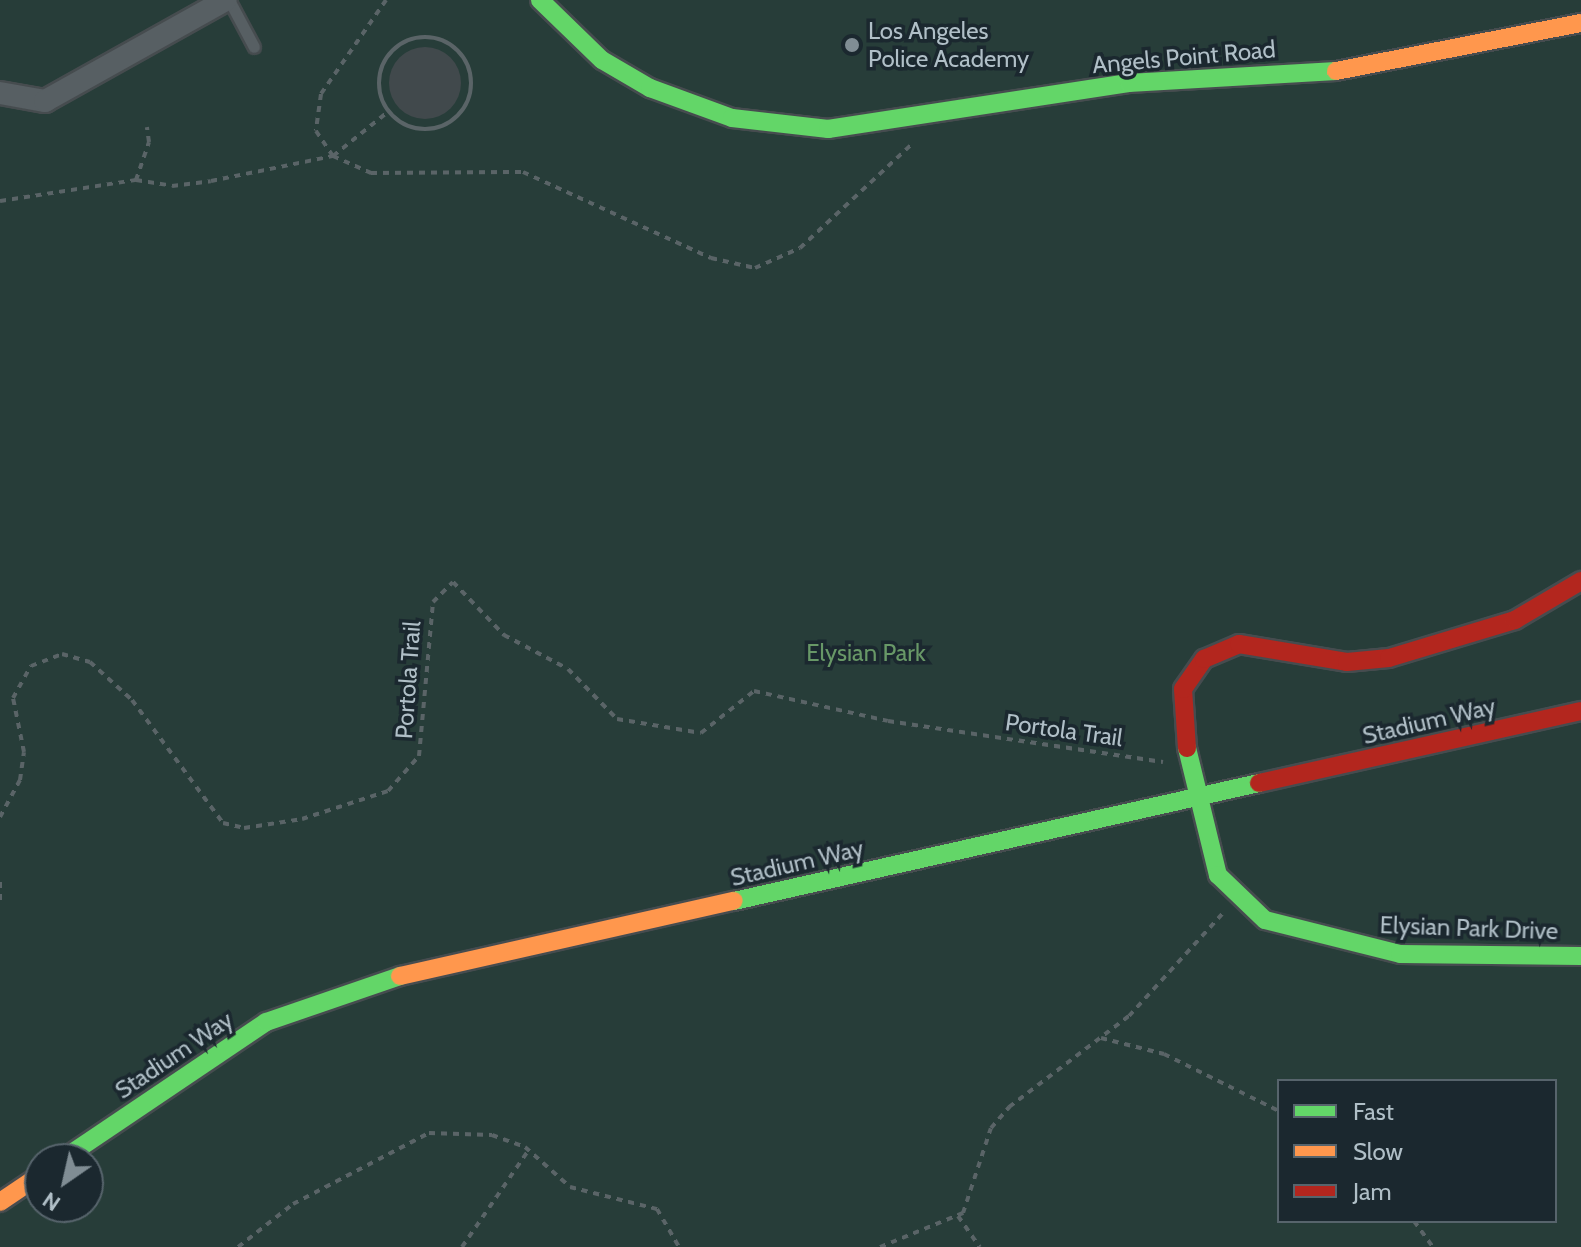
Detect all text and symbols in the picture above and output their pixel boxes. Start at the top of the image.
place label: Los Angeles Police Academy [868,17,1029,73]
street label: Angels Point Road [1091,35,1277,79]
marker: Los Angeles Police Academy [843,36,861,54]
street label: Portola Trail [390,620,426,740]
park label: Elysian Park [806,639,926,667]
street label: Stadium Way [1360,692,1498,750]
street label: Portola Trail [1003,708,1125,752]
street label: Stadium Way [728,834,866,892]
street label: Elysian Park Drive [1379,910,1559,946]
street label: Stadium Way [110,1005,238,1105]
legend [1277,1079,1557,1223]
text: Fast [1353,1097,1394,1126]
text: Slow [1353,1137,1403,1166]
north arrow [24,1143,104,1223]
text: Jam [1353,1177,1391,1206]
text: N [37,1186,65,1217]

